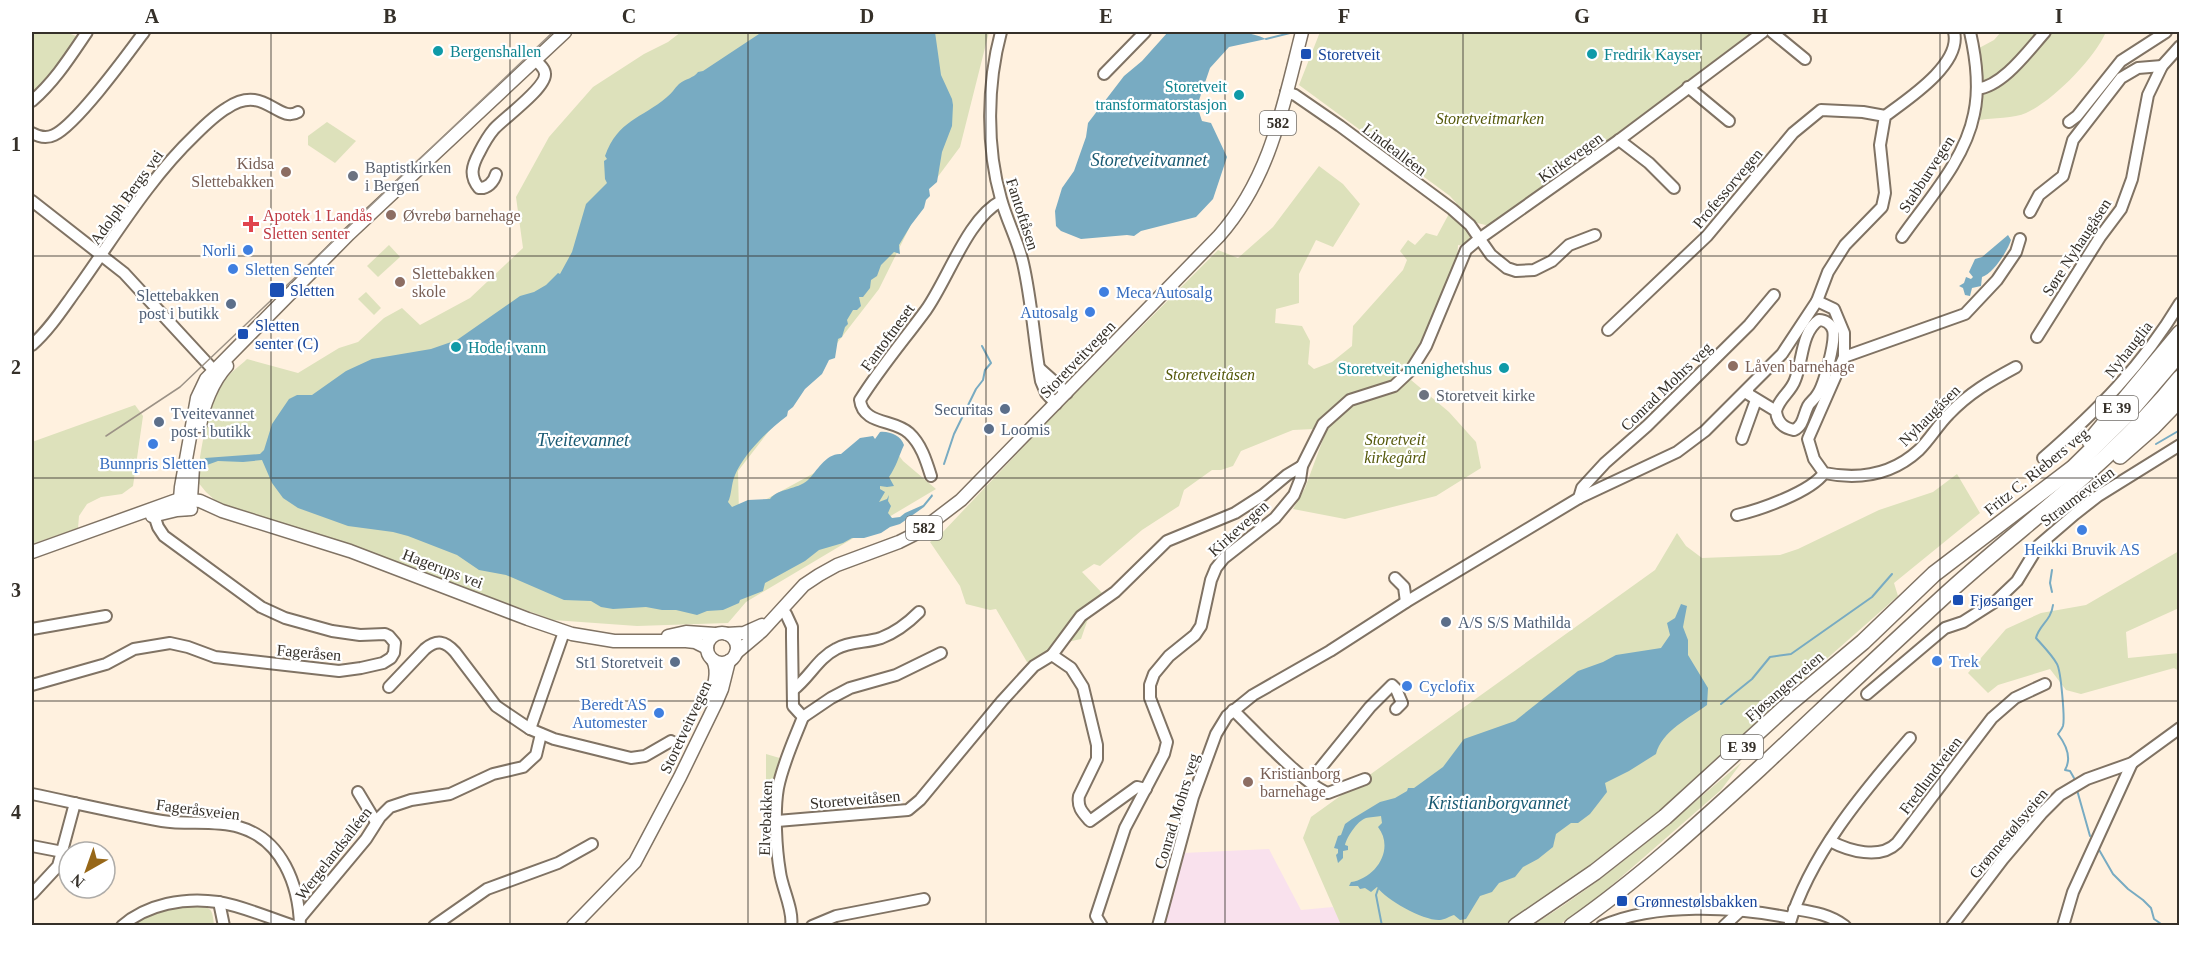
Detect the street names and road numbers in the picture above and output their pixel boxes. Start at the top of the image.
road number: 582 [1260,111,1296,135]
street label: Lindealléen [1359,120,1430,179]
street label: Kirkevegen [1535,129,1606,187]
street label: Stabburvegen [1895,133,1958,216]
street label: Professorvegen [1689,145,1766,232]
street label: Adolph Bergs vei [86,146,168,248]
street label: Fantoftåsen [1003,176,1042,252]
street label: Søre Nyhaugåsen [2039,196,2115,300]
street label: Fantoftneset [857,300,918,374]
street label: Storetveitvegen [1036,317,1119,402]
street label: Nyhauglia [2101,318,2156,381]
street label: Conrad Mohrs veg [1617,339,1716,435]
street label: Nyhaugåsen [1895,381,1964,450]
road number: E 39 [2096,396,2138,420]
street label: Fritz C. Riebers veg [1981,424,2092,519]
street label: Straumeveien [2037,463,2118,530]
street label: Kirkevegen [1205,497,1272,560]
road number: 582 [906,516,942,540]
street label: Hagerups vei [400,545,486,593]
street label: Fageråsen [276,641,342,665]
street label: Fjøsangerveien [1742,648,1827,726]
street label: Storetveitvegen [657,678,715,777]
street label: Fredlundveien [1896,733,1965,817]
road number: E 39 [1721,735,1763,759]
street label: Conrad Mohrs veg [1151,751,1203,871]
street label: Elvebakken [756,780,775,856]
street label: Grønnestølsveien [1966,785,2051,882]
street label: Storetveitåsen [809,787,901,812]
street label: Fageråsveien [155,796,241,824]
street label: Wergelandsalléen [292,804,376,904]

